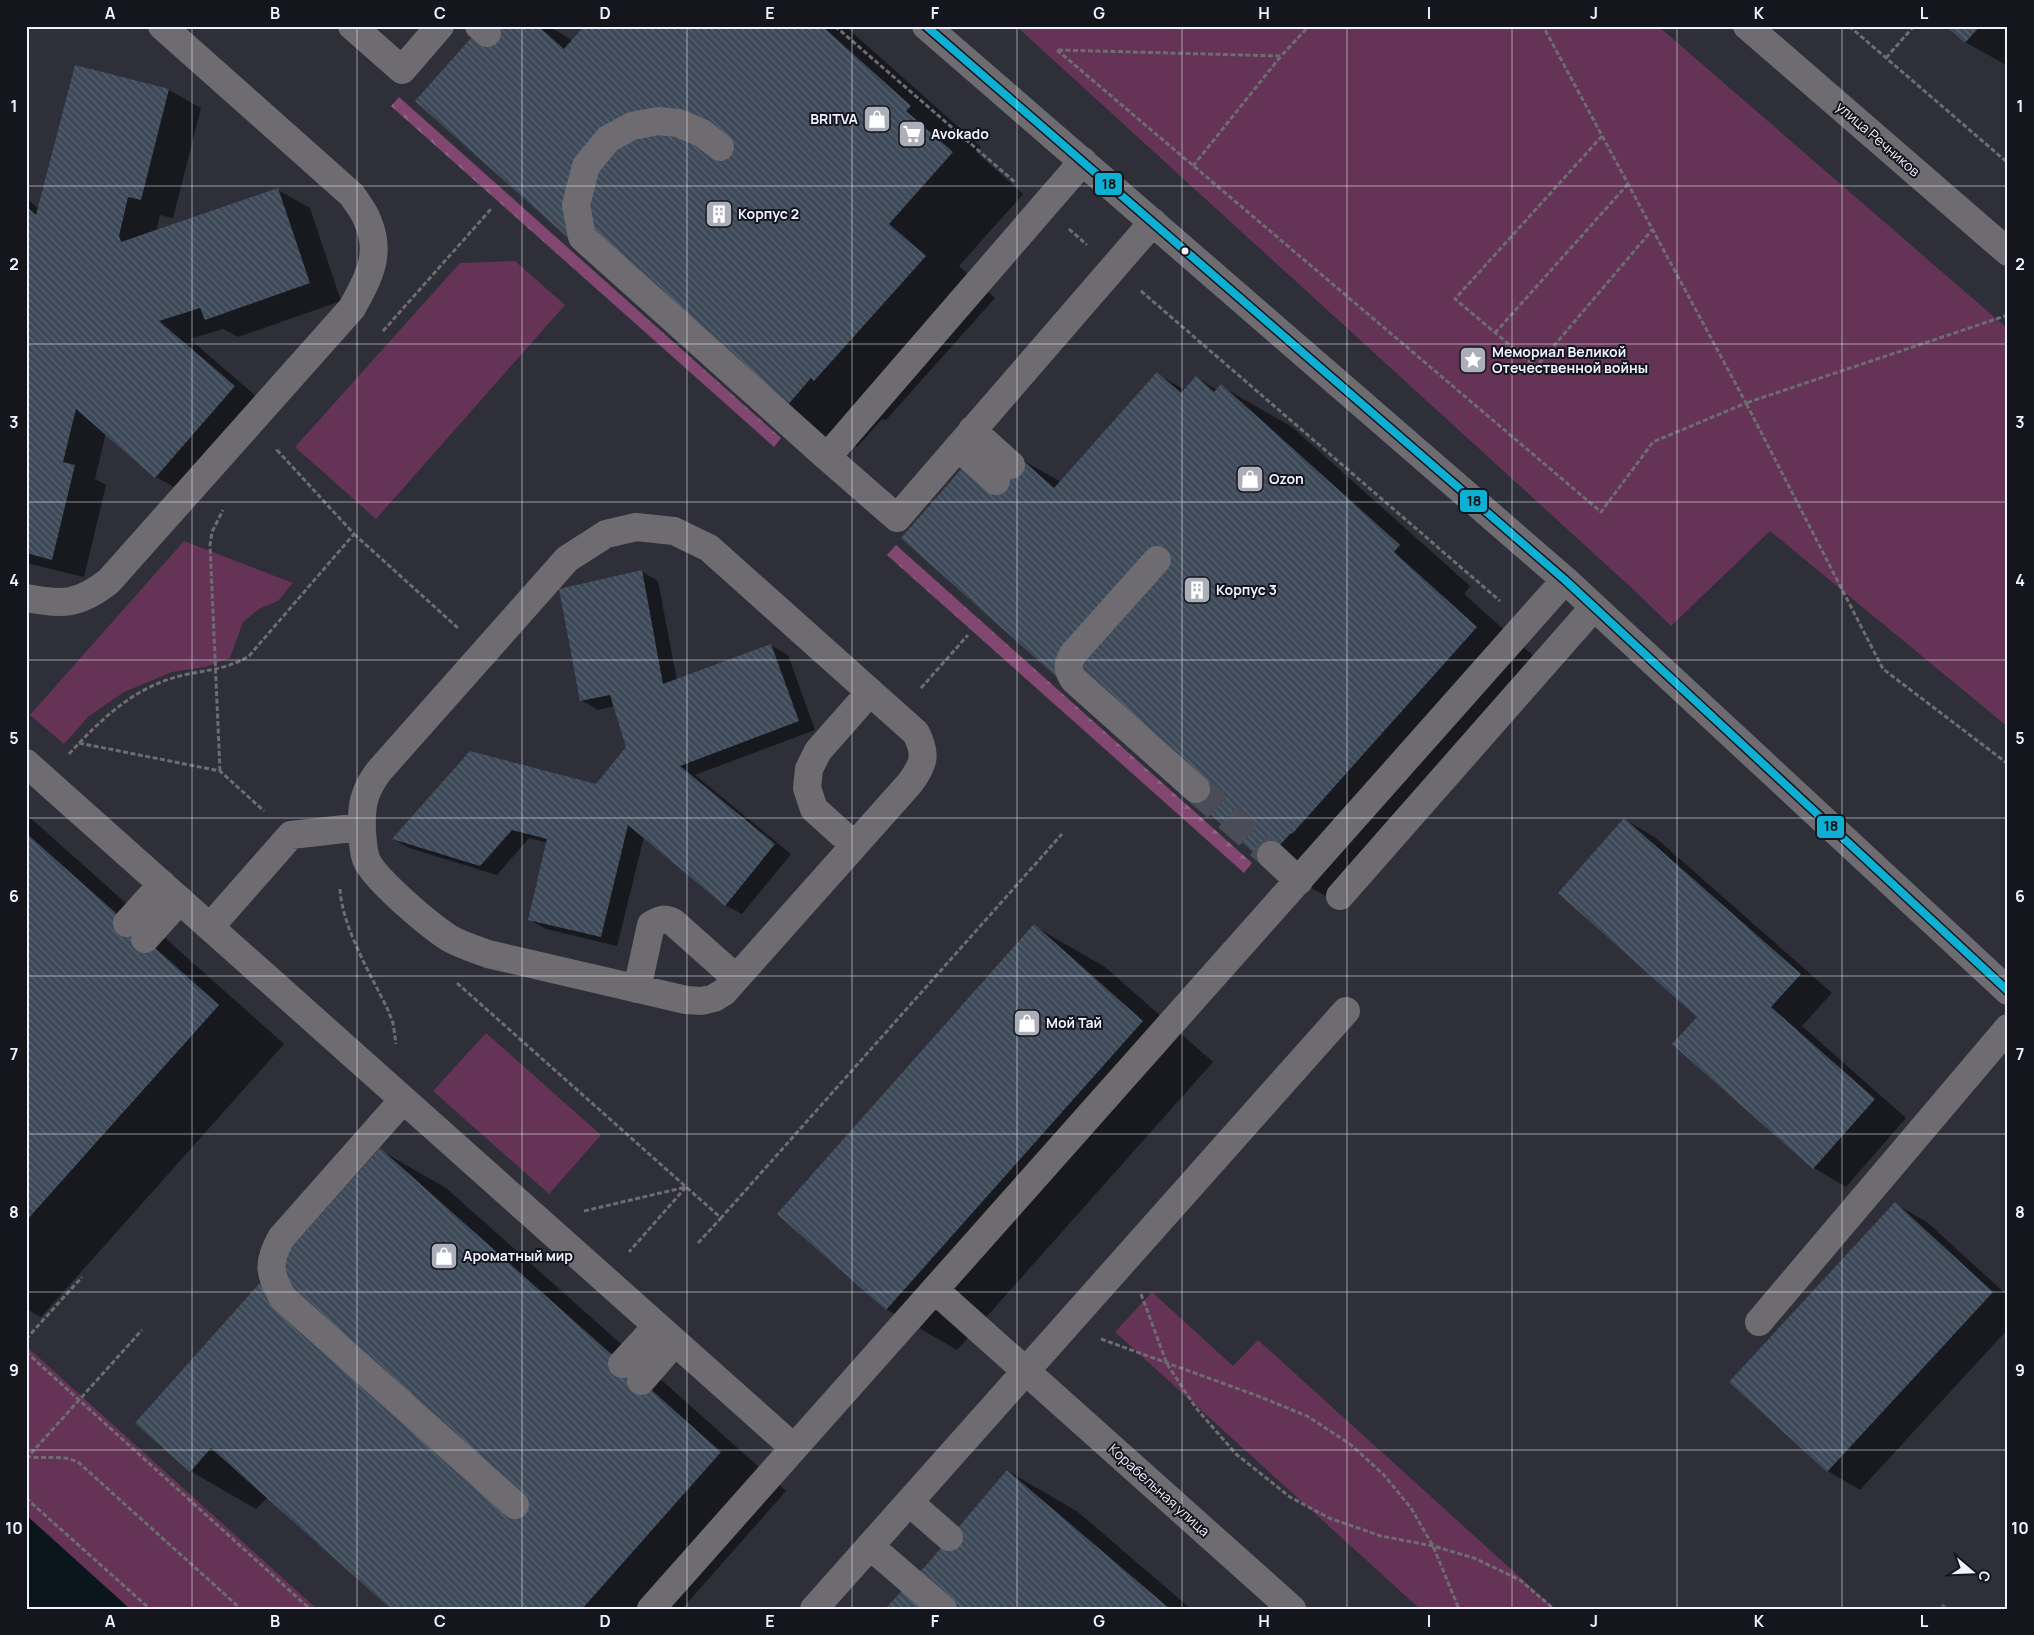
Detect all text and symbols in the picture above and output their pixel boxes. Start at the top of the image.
text: A [105,2,116,24]
text: B [270,2,280,24]
text: C [434,2,446,24]
text: D [599,2,611,24]
text: E [765,2,775,24]
text: F [931,2,940,24]
text: G [1093,2,1105,24]
text: H [1258,2,1270,24]
text: I [1427,2,1431,24]
text: J [1590,2,1598,24]
text: K [1754,2,1765,24]
text: L [1920,2,1929,24]
text: 1 [10,95,18,117]
text: 1 [2016,95,2024,117]
street label: улица Речников [1832,97,1925,181]
shop icon: BRITVA [862,104,892,134]
place label: BRITVA [810,109,859,128]
supermarket icon: Avokado [897,119,927,149]
place label: Avokado [931,124,989,143]
line badge: 18 [1094,172,1123,196]
text: 18 [1102,174,1116,193]
building icon: Корпус 2 [704,199,734,229]
place label: Корпус 2 [738,204,799,223]
unlabelled marker [1180,246,1190,256]
text: 2 [9,253,19,275]
text: 2 [2015,253,2025,275]
place label: Мемориал Великой Отечественной войны [1492,342,1648,377]
place icon: Мемориал Великой Отечественной войны [1458,345,1488,375]
text: 3 [9,411,19,433]
text: 3 [2015,411,2025,433]
shop icon: Ozon [1235,464,1265,494]
place label: Ozon [1269,469,1304,488]
line badge: 18 [1459,489,1488,513]
text: 18 [1467,491,1481,510]
text: 4 [9,569,19,591]
text: 4 [2015,569,2025,591]
building icon: Корпус 3 [1182,575,1212,605]
place label: Корпус 3 [1216,580,1277,599]
text: 5 [9,727,19,749]
text: 5 [2015,727,2025,749]
line badge: 18 [1816,815,1845,839]
text: 18 [1824,816,1838,835]
text: 6 [9,885,19,907]
text: 6 [2015,885,2025,907]
shop icon: Мой Тай [1012,1008,1042,1038]
place label: Мой Тай [1046,1013,1102,1032]
text: 7 [10,1043,18,1065]
text: 7 [2016,1043,2024,1065]
text: 8 [9,1201,19,1223]
text: 8 [2015,1201,2025,1223]
shop icon: Ароматный мир [429,1241,459,1271]
place label: Ароматный мир [463,1246,573,1265]
text: 9 [9,1359,19,1381]
text: 9 [2015,1359,2025,1381]
street label: Корабельная улица [1105,1439,1214,1540]
text: 10 [5,1517,23,1539]
text: 10 [2011,1517,2029,1539]
north arrow [1946,1548,1996,1598]
text: С [1974,1568,1995,1584]
text: A [105,1610,116,1632]
text: B [270,1610,280,1632]
text: C [434,1610,446,1632]
text: D [599,1610,611,1632]
text: E [765,1610,775,1632]
text: F [931,1610,940,1632]
text: G [1093,1610,1105,1632]
text: H [1258,1610,1270,1632]
text: I [1427,1610,1431,1632]
text: J [1590,1610,1598,1632]
text: K [1754,1610,1765,1632]
text: L [1920,1610,1929,1632]

